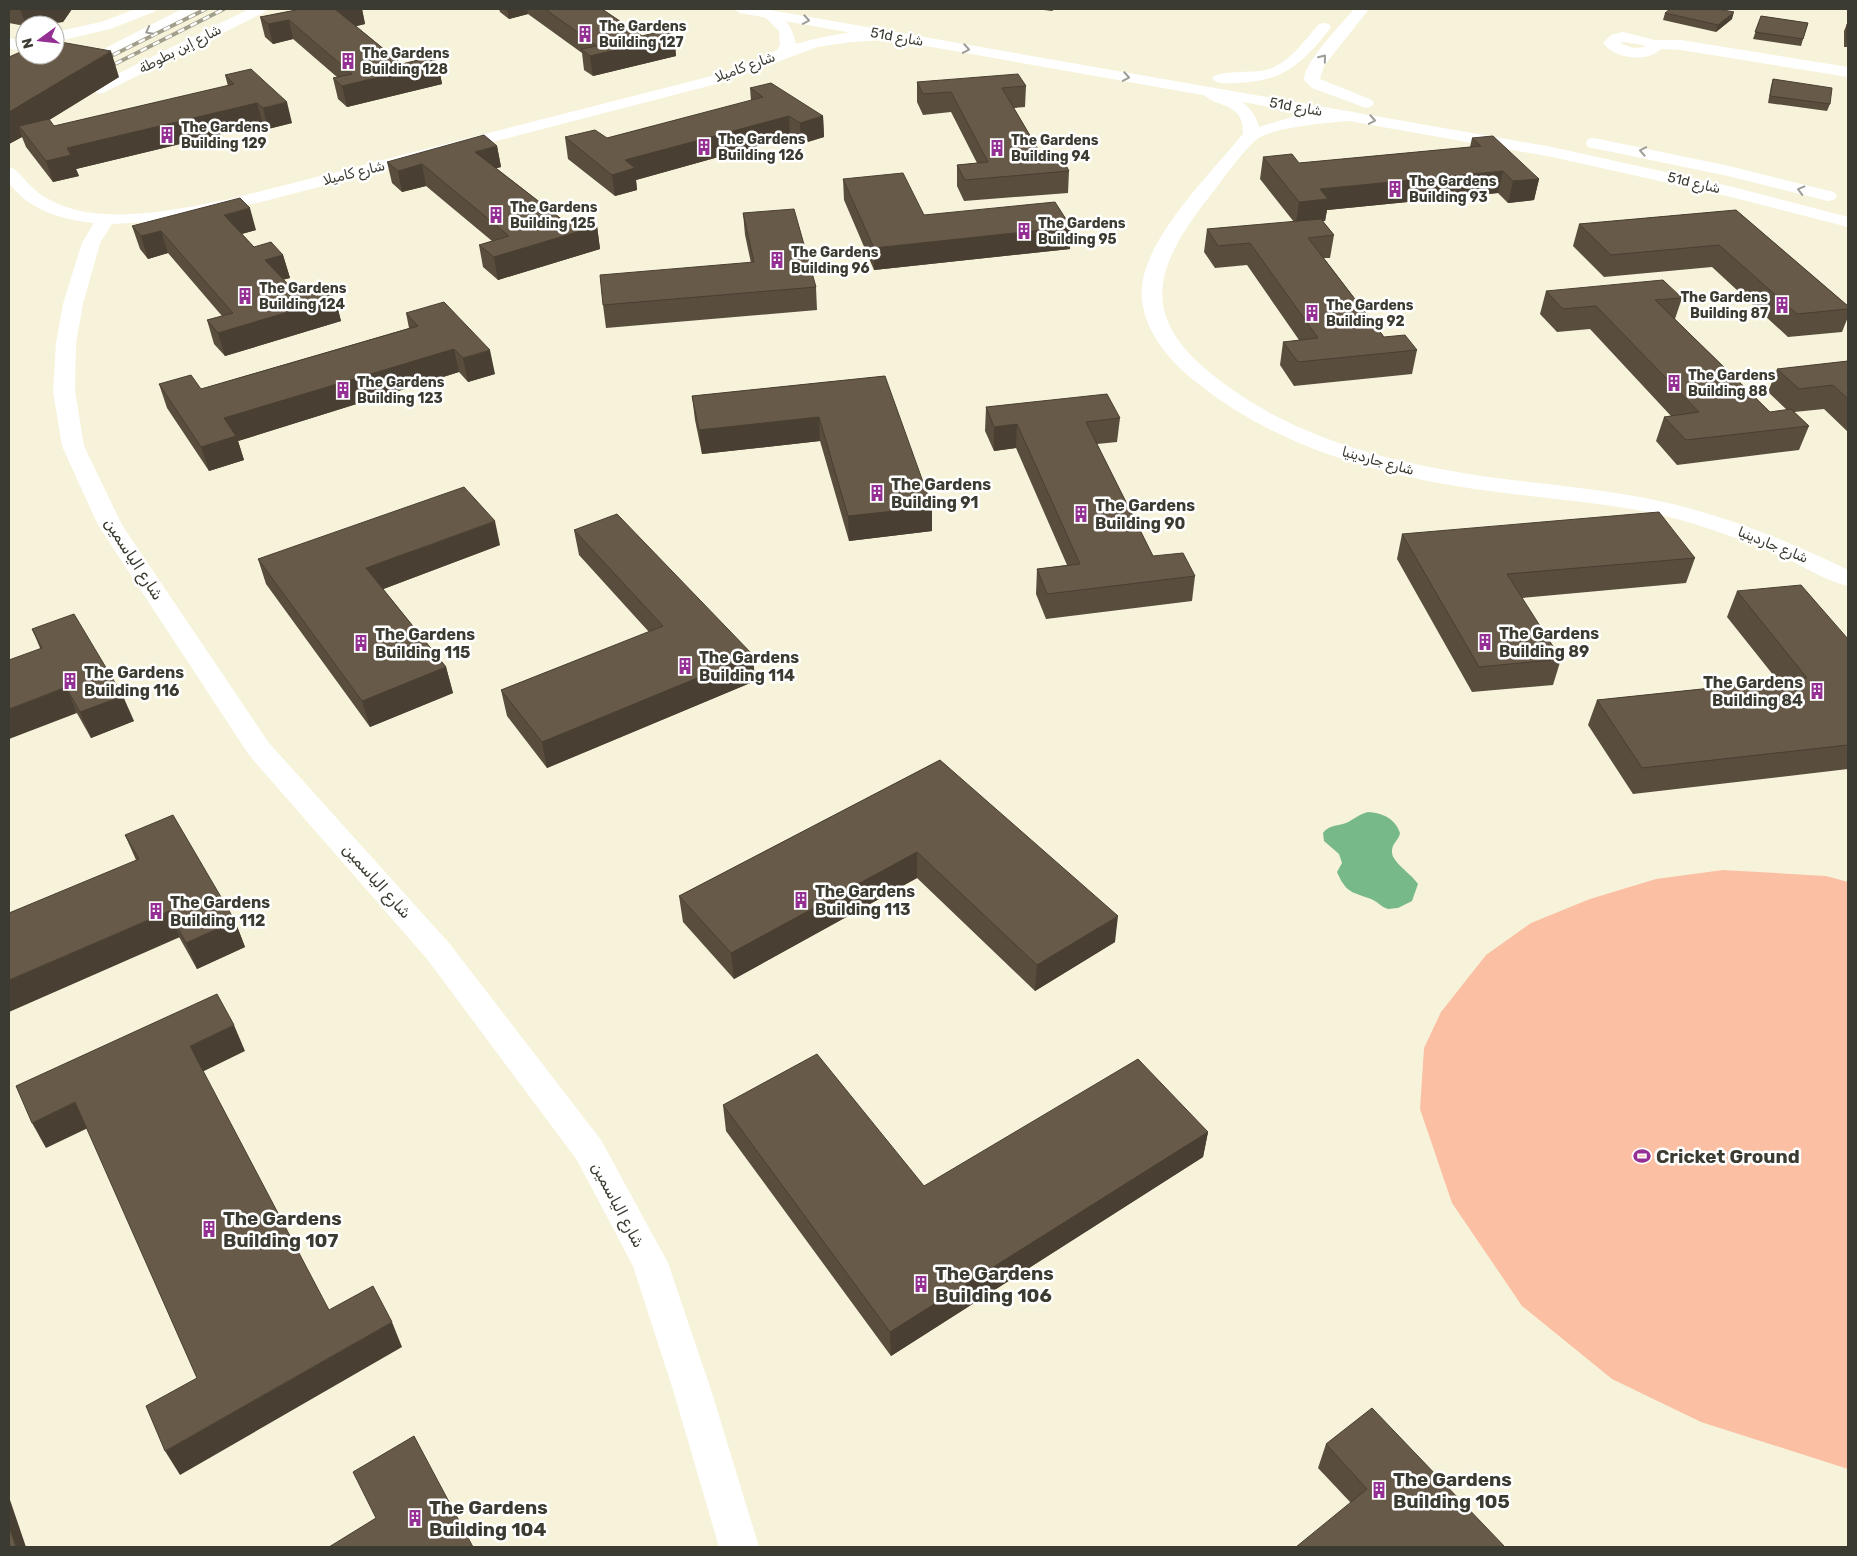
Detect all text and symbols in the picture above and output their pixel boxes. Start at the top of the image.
north arrow [15,15,65,65]
one-way arrow [801,15,810,25]
place label: The Gardens Building 127 [599,18,687,51]
street label: شارع إبن بطوطة [136,21,225,79]
building icon: The Gardens Building 127 [575,24,595,44]
street label: 51d شارع [869,24,925,52]
one-way arrow [145,25,154,35]
text: N [18,36,37,50]
one-way arrow [961,44,970,54]
place label: The Gardens Building 128 [362,45,450,78]
street label: شارع كاميلا [712,48,778,88]
building icon: The Gardens Building 128 [338,51,358,71]
one-way arrow [1317,55,1325,64]
one-way arrow [1121,72,1130,82]
street label: 51d شارع [1268,94,1324,122]
one-way arrow [1368,115,1376,125]
place label: The Gardens Building 129 [181,119,269,152]
building icon: The Gardens Building 129 [157,125,177,145]
place label: The Gardens Building 126 [718,131,806,164]
place label: The Gardens Building 94 [1011,132,1099,165]
building icon: The Gardens Building 126 [694,137,714,157]
building icon: The Gardens Building 94 [987,138,1007,158]
one-way arrow [1639,147,1648,157]
street label: شارع كاميلا [321,157,387,191]
street label: 51d شارع [1665,169,1722,199]
place label: The Gardens Building 93 [1409,173,1497,206]
building icon: The Gardens Building 93 [1385,179,1405,199]
one-way arrow [1798,185,1806,195]
place label: The Gardens Building 125 [510,199,598,232]
building icon: The Gardens Building 125 [486,205,506,225]
place label: The Gardens Building 95 [1038,215,1126,248]
building icon: The Gardens Building 95 [1014,221,1034,241]
place label: The Gardens Building 96 [791,244,879,277]
building icon: The Gardens Building 96 [767,250,787,270]
place label: The Gardens Building 124 [259,280,347,313]
building icon: The Gardens Building 124 [235,286,255,306]
place label: The Gardens Building 87 [1680,289,1768,322]
building icon: The Gardens Building 87 [1772,295,1792,315]
place label: The Gardens Building 92 [1326,297,1414,330]
building icon: The Gardens Building 92 [1302,303,1322,323]
place label: The Gardens Building 88 [1688,367,1776,400]
building icon: The Gardens Building 88 [1664,373,1684,393]
place label: The Gardens Building 123 [357,374,445,407]
building icon: The Gardens Building 123 [333,380,353,400]
street label: شارع جاردينيا [1339,443,1416,481]
place label: The Gardens Building 91 [891,475,991,512]
building icon: The Gardens Building 91 [867,483,887,503]
place label: The Gardens Building 90 [1095,496,1195,533]
building icon: The Gardens Building 90 [1071,504,1091,524]
street label: شارع الياسمين [99,514,168,605]
street label: شارع جاردينيا [1735,523,1811,569]
place label: The Gardens Building 89 [1499,624,1599,661]
place label: The Gardens Building 115 [375,625,475,662]
building icon: The Gardens Building 89 [1475,632,1495,652]
building icon: The Gardens Building 115 [351,633,371,653]
place label: The Gardens Building 114 [699,648,799,685]
building icon: The Gardens Building 114 [675,656,695,676]
place label: The Gardens Building 116 [84,663,184,700]
building icon: The Gardens Building 116 [60,671,80,691]
place label: The Gardens Building 84 [1703,673,1803,710]
building icon: The Gardens Building 84 [1807,681,1827,701]
street label: شارع الياسمين [337,840,415,924]
place label: The Gardens Building 113 [815,882,915,919]
building icon: The Gardens Building 113 [791,890,811,910]
place label: The Gardens Building 112 [170,893,270,930]
building icon: The Gardens Building 112 [146,901,166,921]
place label: Cricket Ground [1656,1145,1800,1168]
sports icon: Cricket Ground [1632,1146,1652,1166]
street label: شارع الياسمين [586,1159,648,1252]
place label: The Gardens Building 107 [223,1207,342,1252]
building icon: The Gardens Building 107 [199,1219,219,1239]
place label: The Gardens Building 106 [935,1262,1054,1307]
building icon: The Gardens Building 106 [911,1274,931,1294]
place label: The Gardens Building 105 [1393,1468,1512,1513]
building icon: The Gardens Building 105 [1369,1480,1389,1500]
place label: The Gardens Building 104 [429,1496,548,1541]
building icon: The Gardens Building 104 [405,1508,425,1528]

